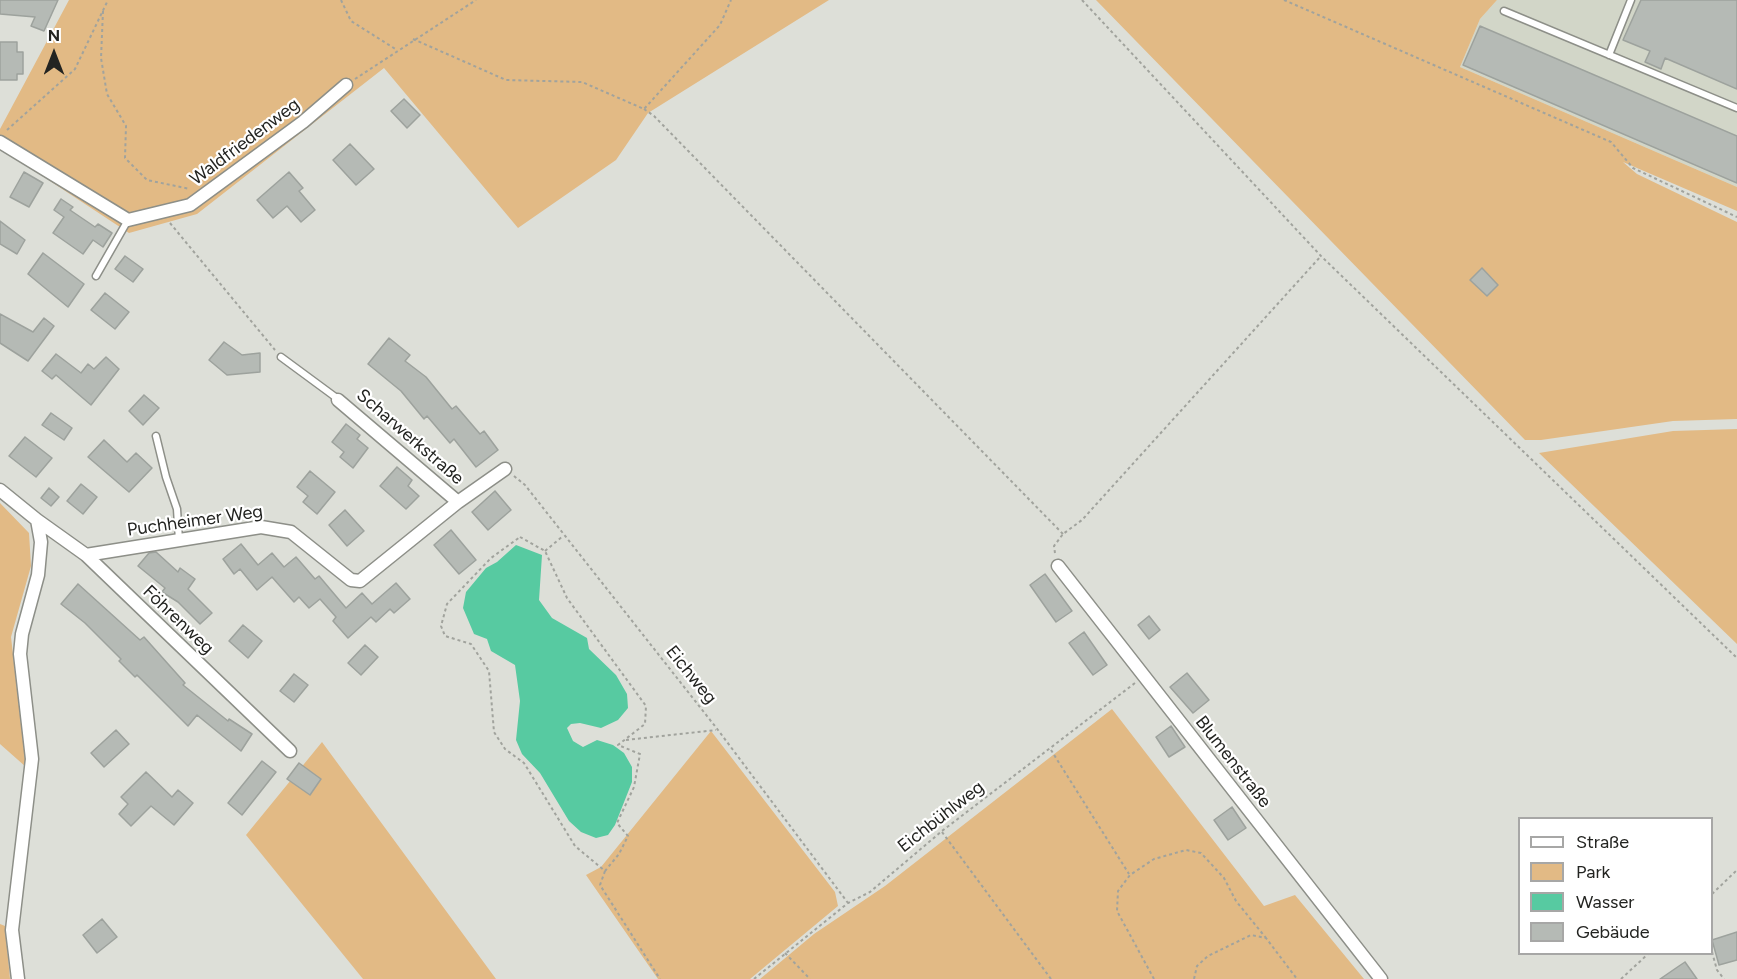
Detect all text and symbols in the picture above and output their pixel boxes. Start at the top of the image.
north arrow [24,24,84,84]
text: N [48,26,60,45]
street label: Waldfriedenweg [186,94,304,190]
street label: Scharwerkstraße [352,385,468,489]
street label: Puchheimer Weg [126,501,264,541]
street label: Föhrenweg [138,581,218,659]
street label: Eichweg [661,641,721,709]
street label: Blumenstraße [1190,712,1276,812]
street label: Eichbühlweg [894,777,988,857]
legend [1518,817,1713,955]
text: Straße [1576,831,1629,853]
text: Park [1576,861,1610,883]
text: Wasser [1576,891,1634,913]
text: Gebäude [1576,921,1650,943]

